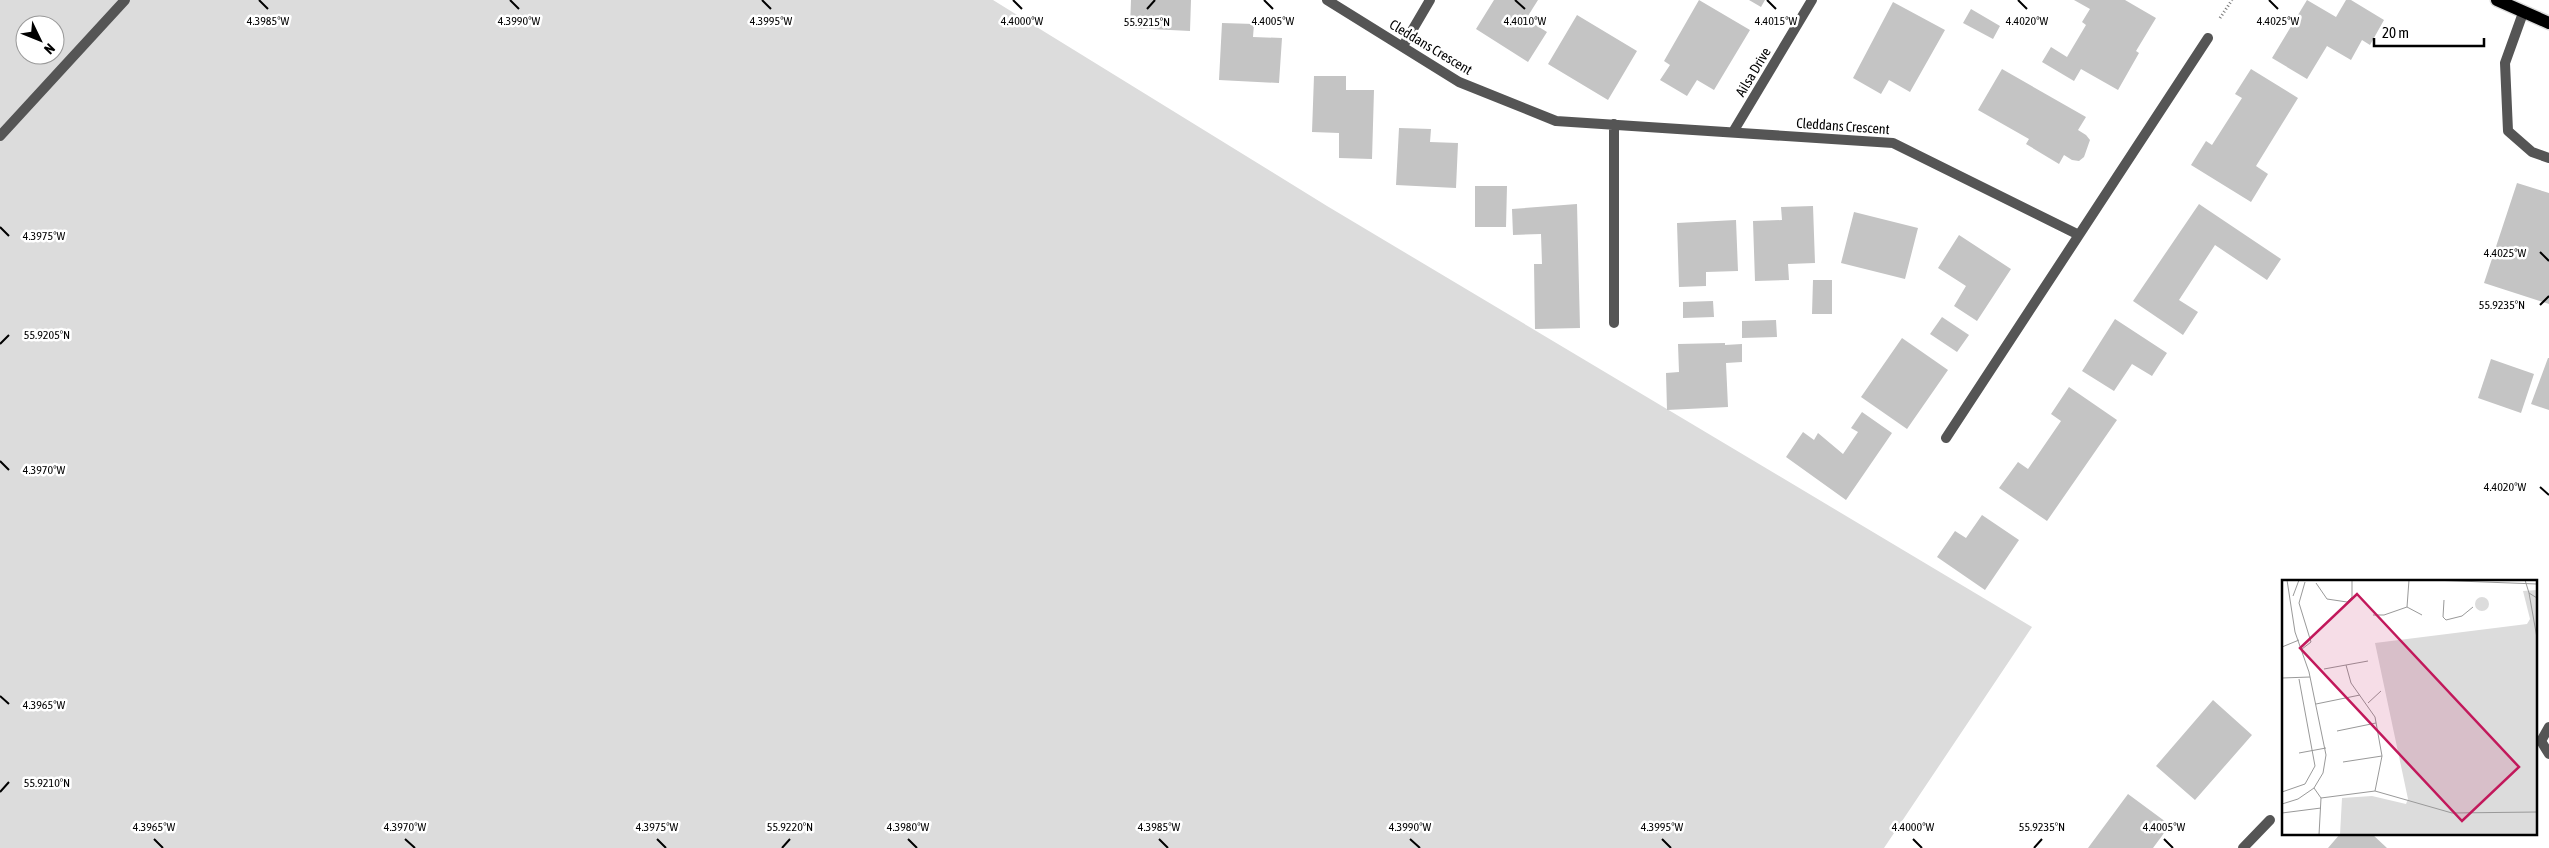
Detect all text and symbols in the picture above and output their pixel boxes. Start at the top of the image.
text: 4.3985°W [247,14,289,28]
text: 4.3990°W [498,14,540,28]
text: 4.3995°W [750,14,792,28]
text: 4.4000°W [1001,14,1043,28]
text: 4.4005°W [1252,14,1294,28]
text: 4.4010°W [1504,14,1546,28]
text: 4.4015°W [1755,14,1797,28]
text: 4.4020°W [2006,14,2048,28]
text: 4.4025°W [2257,14,2299,28]
north arrow [15,15,65,65]
text: 55.9215°N [1124,15,1170,29]
scale bar [2374,15,2484,47]
street label: Cleddans Crescent [1387,16,1475,78]
text: 20 m [2382,24,2409,41]
text: N [41,40,58,57]
street label: Ailsa Drive [1732,45,1774,99]
street label: Cleddans Crescent [1796,115,1890,137]
text: 4.3975°W [23,229,65,243]
text: 4.4025°W [2484,246,2526,260]
text: 55.9235°N [2479,298,2525,312]
text: 55.9205°N [24,328,70,342]
text: 4.3970°W [23,463,65,477]
text: 4.4020°W [2484,480,2526,494]
inset map [2282,580,2536,836]
text: 4.3965°W [23,698,65,712]
text: 55.9210°N [24,776,70,790]
text: 4.3965°W [133,820,175,834]
text: 4.3970°W [384,820,426,834]
text: 4.3975°W [636,820,678,834]
text: 55.9220°N [767,820,813,834]
text: 4.3980°W [887,820,929,834]
text: 4.3985°W [1138,820,1180,834]
text: 4.3990°W [1389,820,1431,834]
text: 4.3995°W [1641,820,1683,834]
text: 4.4000°W [1892,820,1934,834]
text: 55.9235°N [2019,820,2065,834]
text: 4.4005°W [2143,820,2185,834]

